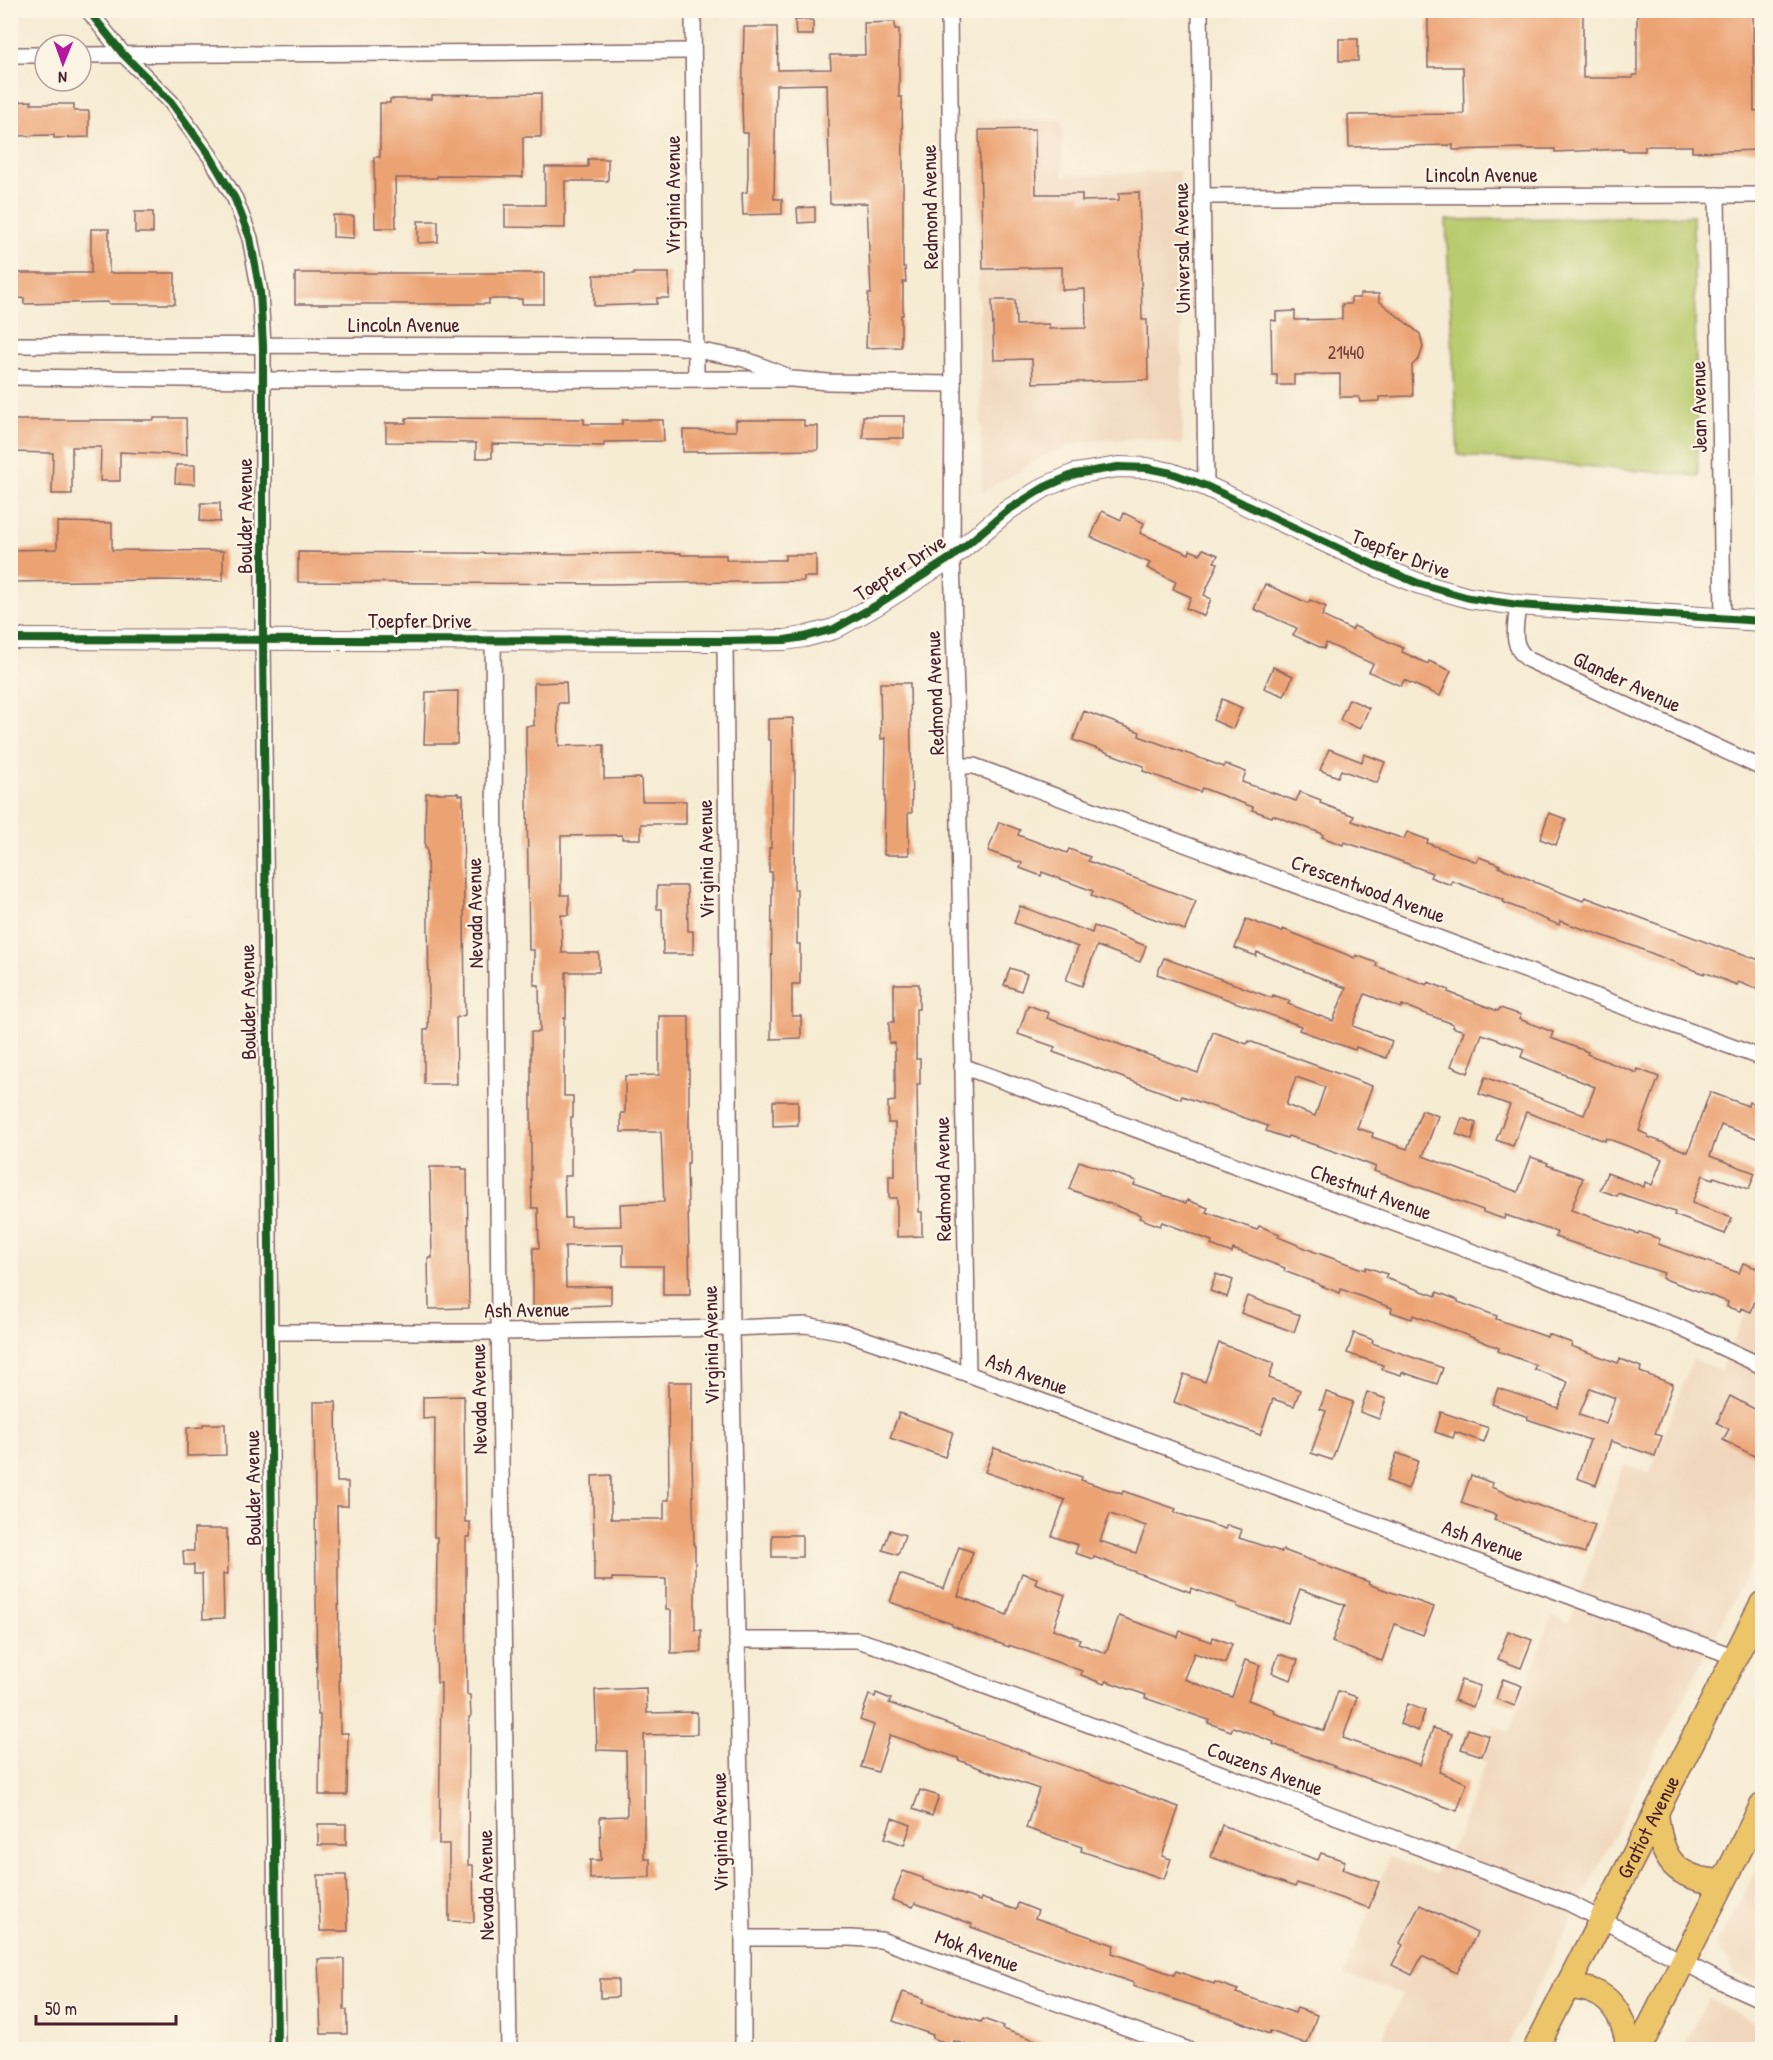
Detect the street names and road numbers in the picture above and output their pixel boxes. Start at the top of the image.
street label: Virginia Avenue [658,135,687,255]
street label: Redmond Avenue [914,144,945,270]
street label: Lincoln Avenue [1426,160,1538,189]
street label: Universal Avenue [1166,182,1197,314]
street label: Lincoln Avenue [348,310,460,339]
street label: Jean Avenue [1683,361,1714,453]
street label: Boulder Avenue [230,458,259,574]
street label: Toepfer Drive [1347,521,1455,586]
street label: Toepfer Drive [848,527,951,608]
street label: Toepfer Drive [368,606,472,635]
street label: Redmond Avenue [918,630,951,756]
street label: Glander Avenue [1568,644,1686,719]
street label: Virginia Avenue [690,799,721,919]
street label: Crescentwood Avenue [1287,847,1449,930]
street label: Nevada Avenue [459,857,490,969]
street label: Boulder Avenue [232,944,263,1060]
street label: Redmond Avenue [927,1116,958,1242]
street label: Chestnut Avenue [1306,1156,1436,1227]
street label: Virginia Avenue [695,1285,726,1405]
street label: Ash Avenue [484,1294,570,1325]
street label: Nevada Avenue [463,1343,494,1455]
street label: Ash Avenue [982,1345,1072,1402]
street label: Boulder Avenue [237,1430,268,1546]
street label: Ash Avenue [1438,1512,1528,1569]
street label: Couzens Avenue [1203,1734,1327,1803]
street label: Gratiot Avenue [1610,1770,1686,1884]
street label: Virginia Avenue [704,1772,735,1892]
street label: Nevada Avenue [470,1829,501,1941]
street label: Mok Avenue [931,1922,1023,1979]

